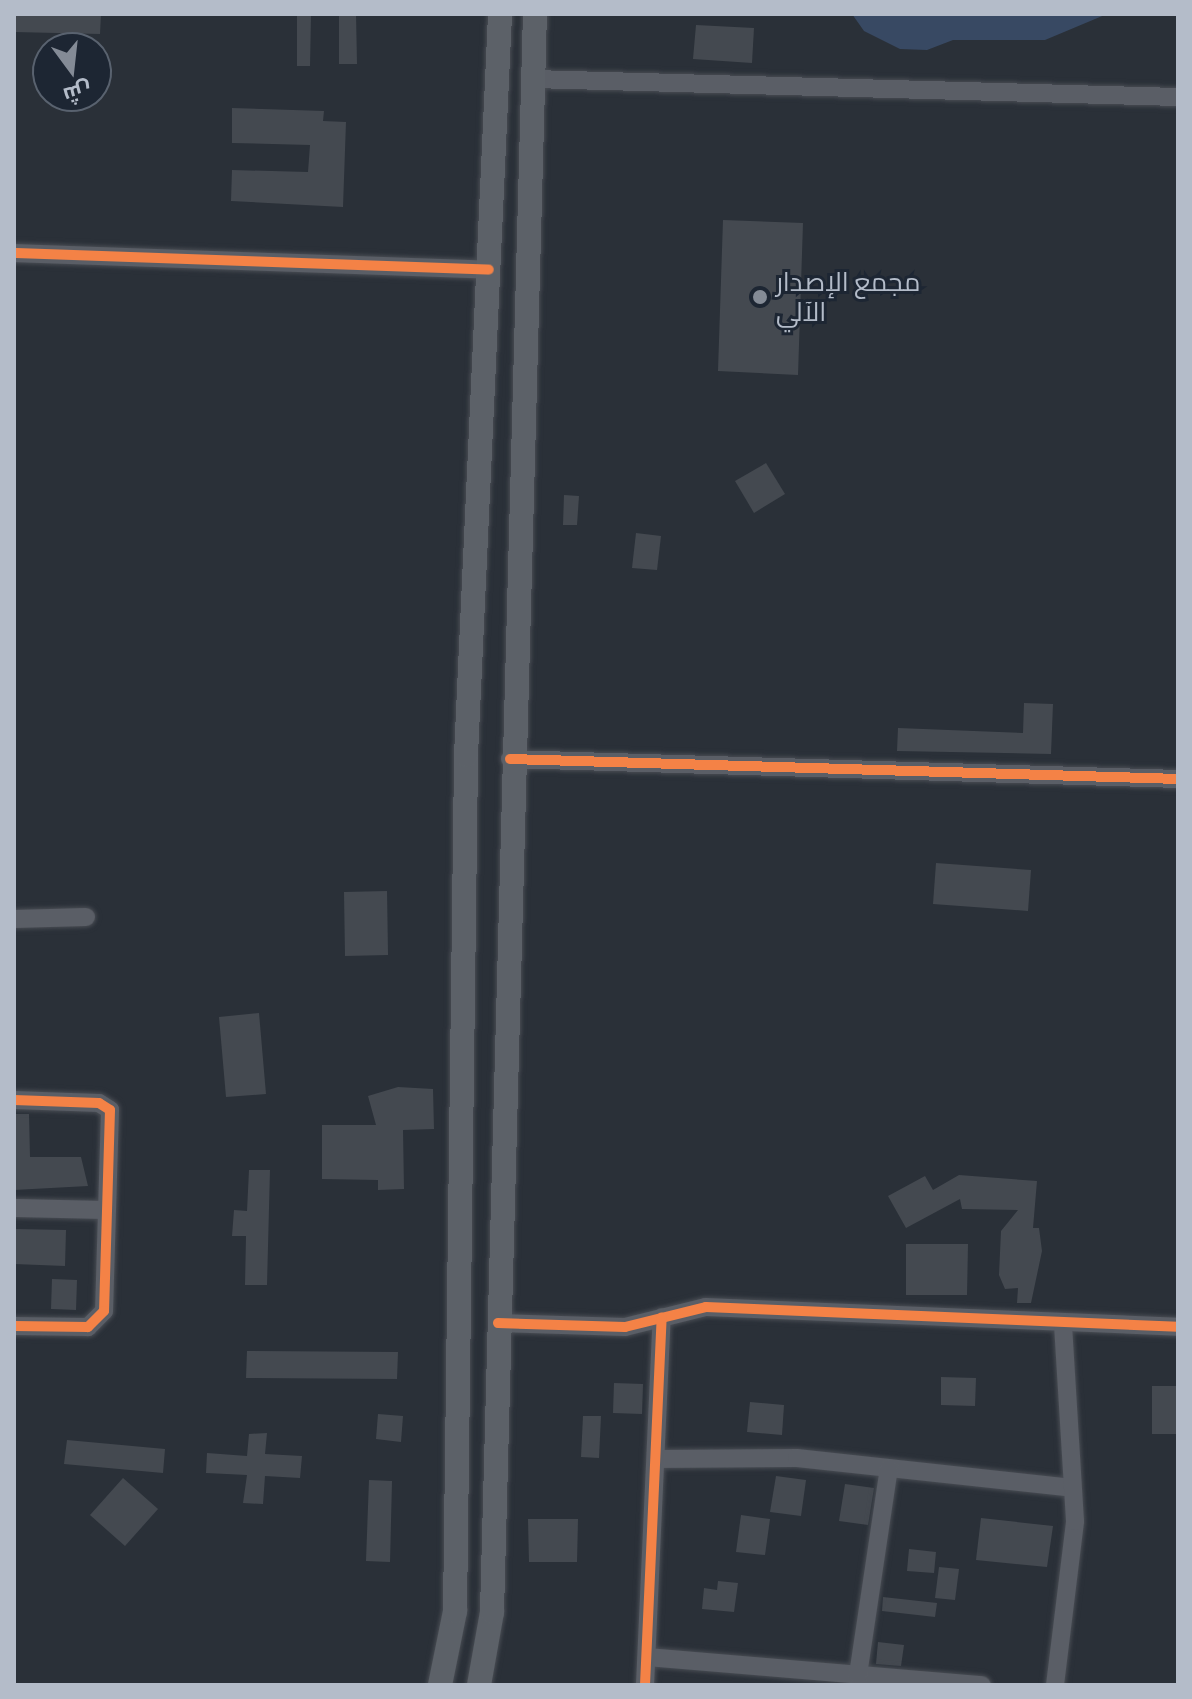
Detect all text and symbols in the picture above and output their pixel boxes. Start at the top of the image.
north arrow [32,32,112,112]
text: ش [60,75,95,111]
place label: مجمع الإصدار الآلي [776,266,920,328]
marker: مجمع الإصدار الآلي [751,288,769,306]

